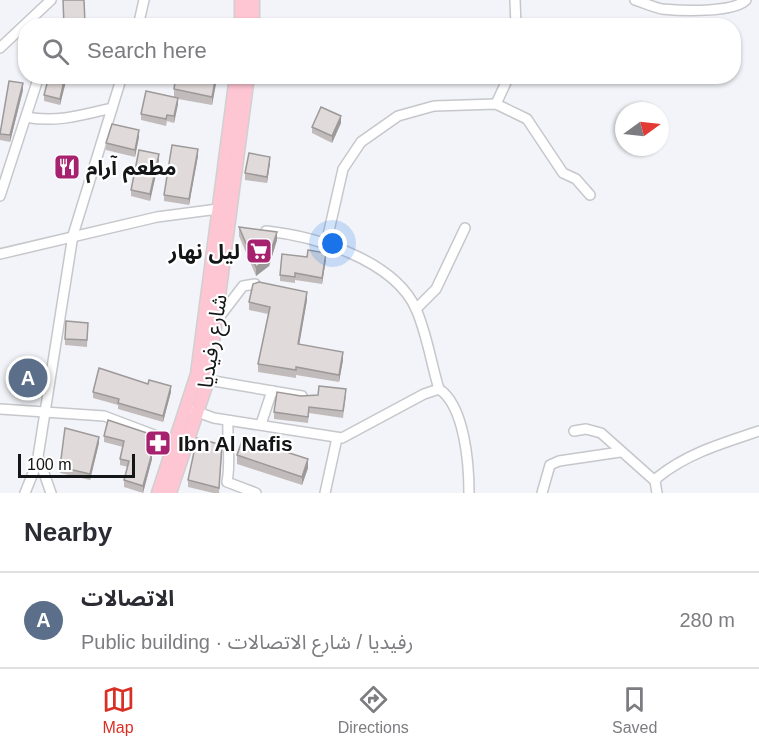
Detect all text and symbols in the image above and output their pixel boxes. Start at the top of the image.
search box [18,18,741,84]
icon: search [39,35,72,68]
text: Search here [87,38,207,63]
north arrow [615,102,669,156]
restaurant icon: مطعم آرام [52,152,82,182]
place label: مطعم آرام [86,155,177,184]
your location [318,229,347,258]
supermarket icon: ليل نهار [244,236,274,266]
place label: ليل نهار [168,240,240,264]
street label: شارع رفيديا [193,292,235,390]
pin: A [9,356,48,400]
pharmacy icon: Ibn Al Nafis [143,428,173,458]
place label: Ibn Al Nafis [178,432,293,455]
scale bar [18,451,135,478]
text: 100 m [27,456,71,473]
text: Nearby [24,517,112,547]
text: الاتصالات [81,586,174,611]
text: A [36,609,51,631]
text: 280 m [679,609,735,631]
text: Public building · رفيديا / شارع الاتصالات [81,631,413,653]
tab: Map [102,683,135,737]
tab: Directions [338,683,409,737]
tab: Saved [612,683,657,737]

